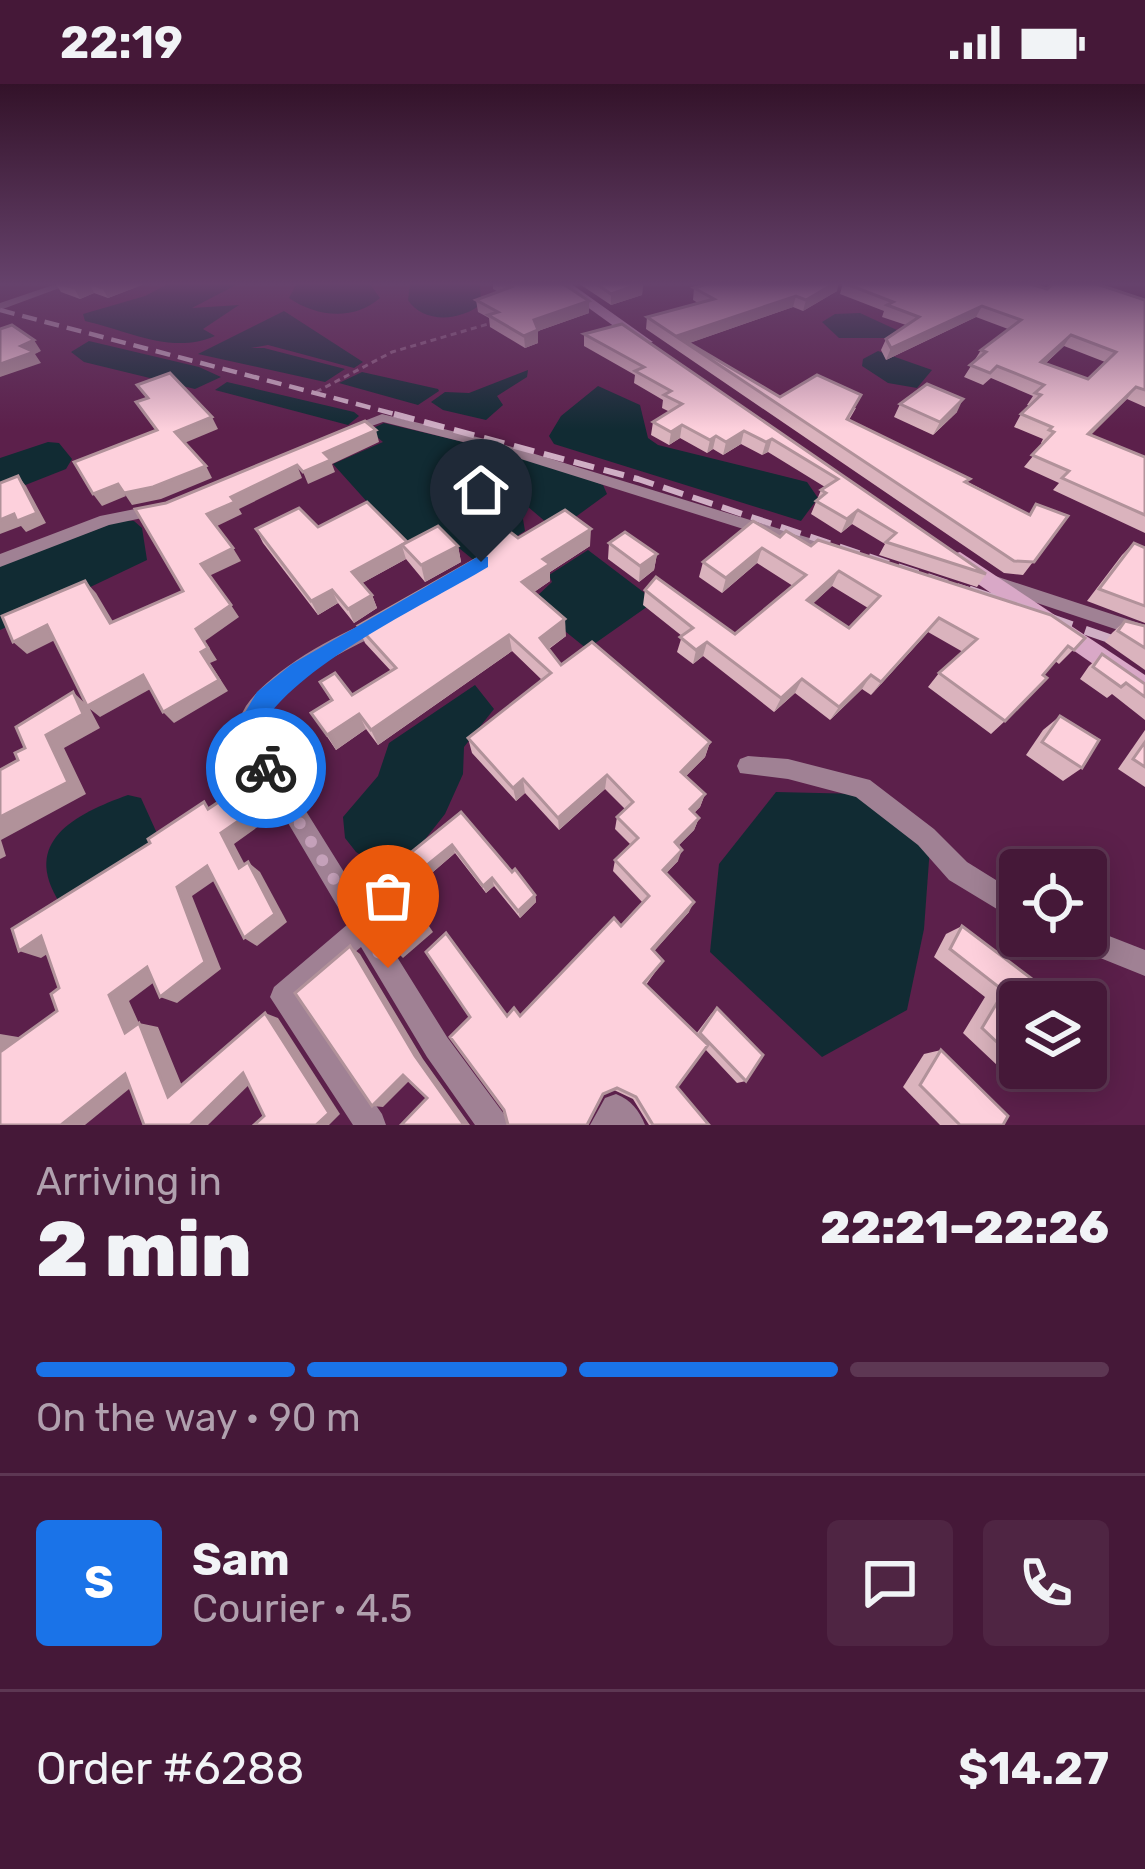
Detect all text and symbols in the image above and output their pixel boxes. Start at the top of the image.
text: 22:19 [60,16,183,69]
pin [430,439,532,562]
icon: home [448,457,514,523]
courier [206,708,326,828]
icon: bike [233,735,299,801]
pin [337,845,439,968]
map controls [999,849,1107,1089]
button: locate [999,849,1107,957]
icon: bag [355,863,421,929]
button: layers [999,981,1107,1089]
text: Arriving in [36,1159,222,1205]
text: 22:21–22:26 [820,1201,1109,1254]
text: 2 min [36,1203,252,1296]
text: On the way · 90 m [36,1395,361,1441]
button: chat [827,1520,953,1646]
button: phone [983,1520,1109,1646]
text: Sam [192,1533,290,1586]
text: S [84,1556,114,1609]
text: Courier · 4.5 [192,1586,412,1632]
text: Order #6288 [36,1742,304,1795]
text: $14.27 [958,1742,1109,1795]

